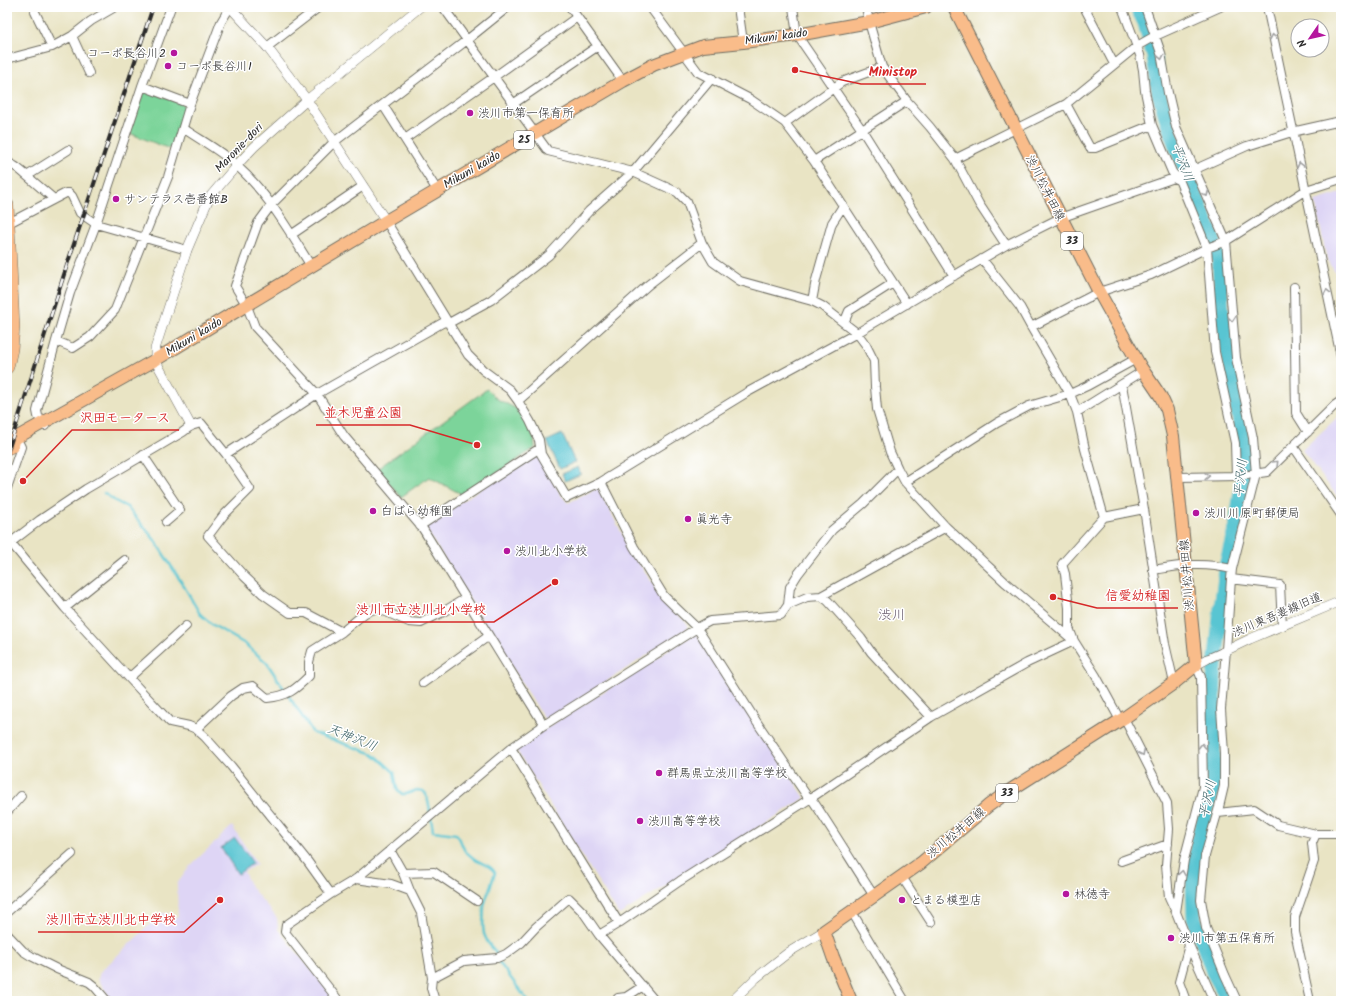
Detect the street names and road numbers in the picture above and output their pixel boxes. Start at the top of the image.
street label: Mikuni kaido [743,23,809,51]
street label: Maronie-dori [210,118,268,177]
road number: 25 [514,131,534,149]
street label: Mikuni kaido [440,146,504,194]
street label: 渋川松井田線 [1020,152,1070,224]
road number: 33 [1061,232,1083,250]
street label: Mikuni kaido [162,313,226,361]
street label: 渋川松井田線 [1174,538,1200,612]
street label: 渋川東吾妻線旧道 [1229,587,1325,643]
road number: 33 [996,784,1018,802]
street label: 渋川松井田線 [922,803,990,863]

